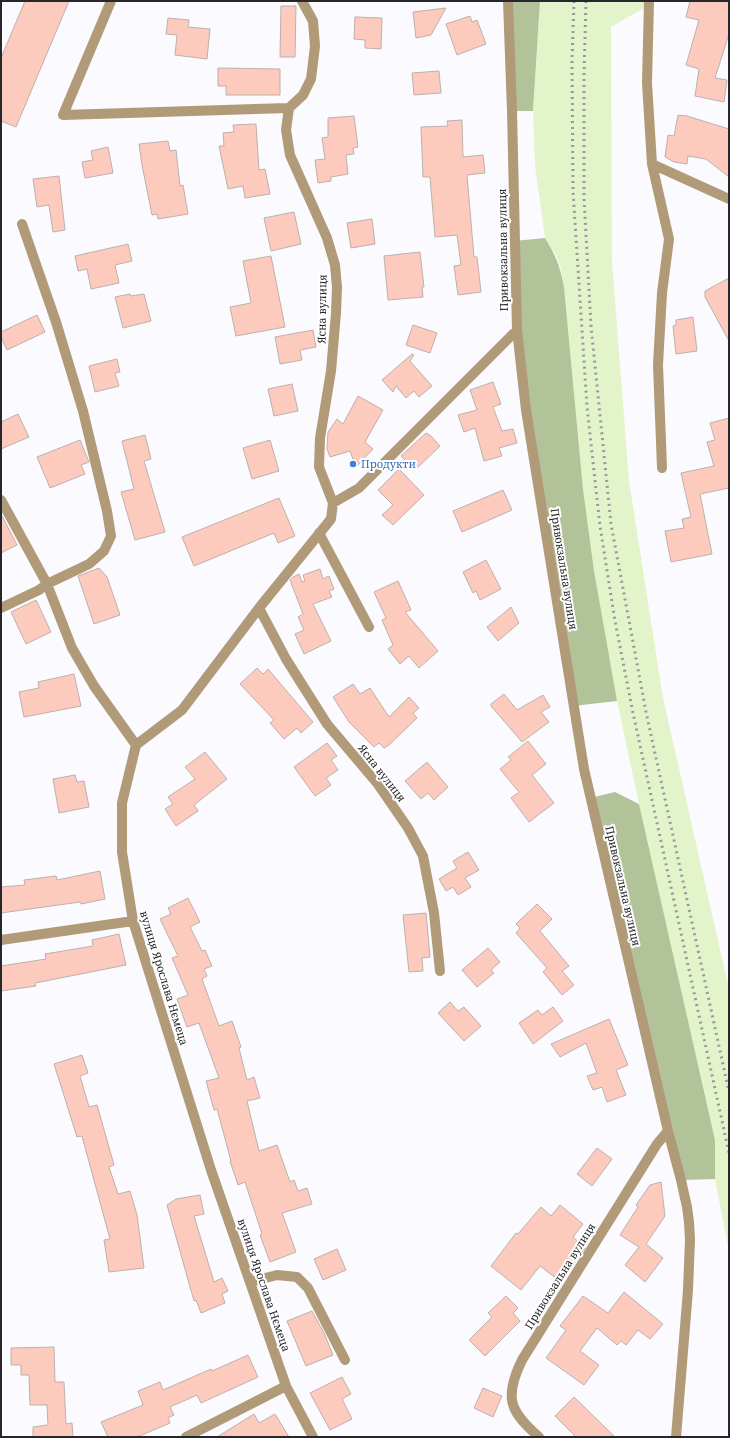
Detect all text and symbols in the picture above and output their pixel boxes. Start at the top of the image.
street label: Привокзальна вулиця [494,189,511,311]
street label: Ясна вулиця [313,274,330,345]
place label: Продукти [361,456,416,471]
marker: Продукти [348,459,358,469]
street label: Привокзальна вулиця [547,507,582,631]
street label: Ясна вулиця [355,740,410,805]
street label: Привокзальна вулиця [602,824,645,947]
street label: вулиця Ярослава Нємеца [137,909,192,1047]
street label: вулиця Ярослава Нємеца [235,1216,294,1353]
street label: Привокзальна вулиця [521,1220,598,1332]

